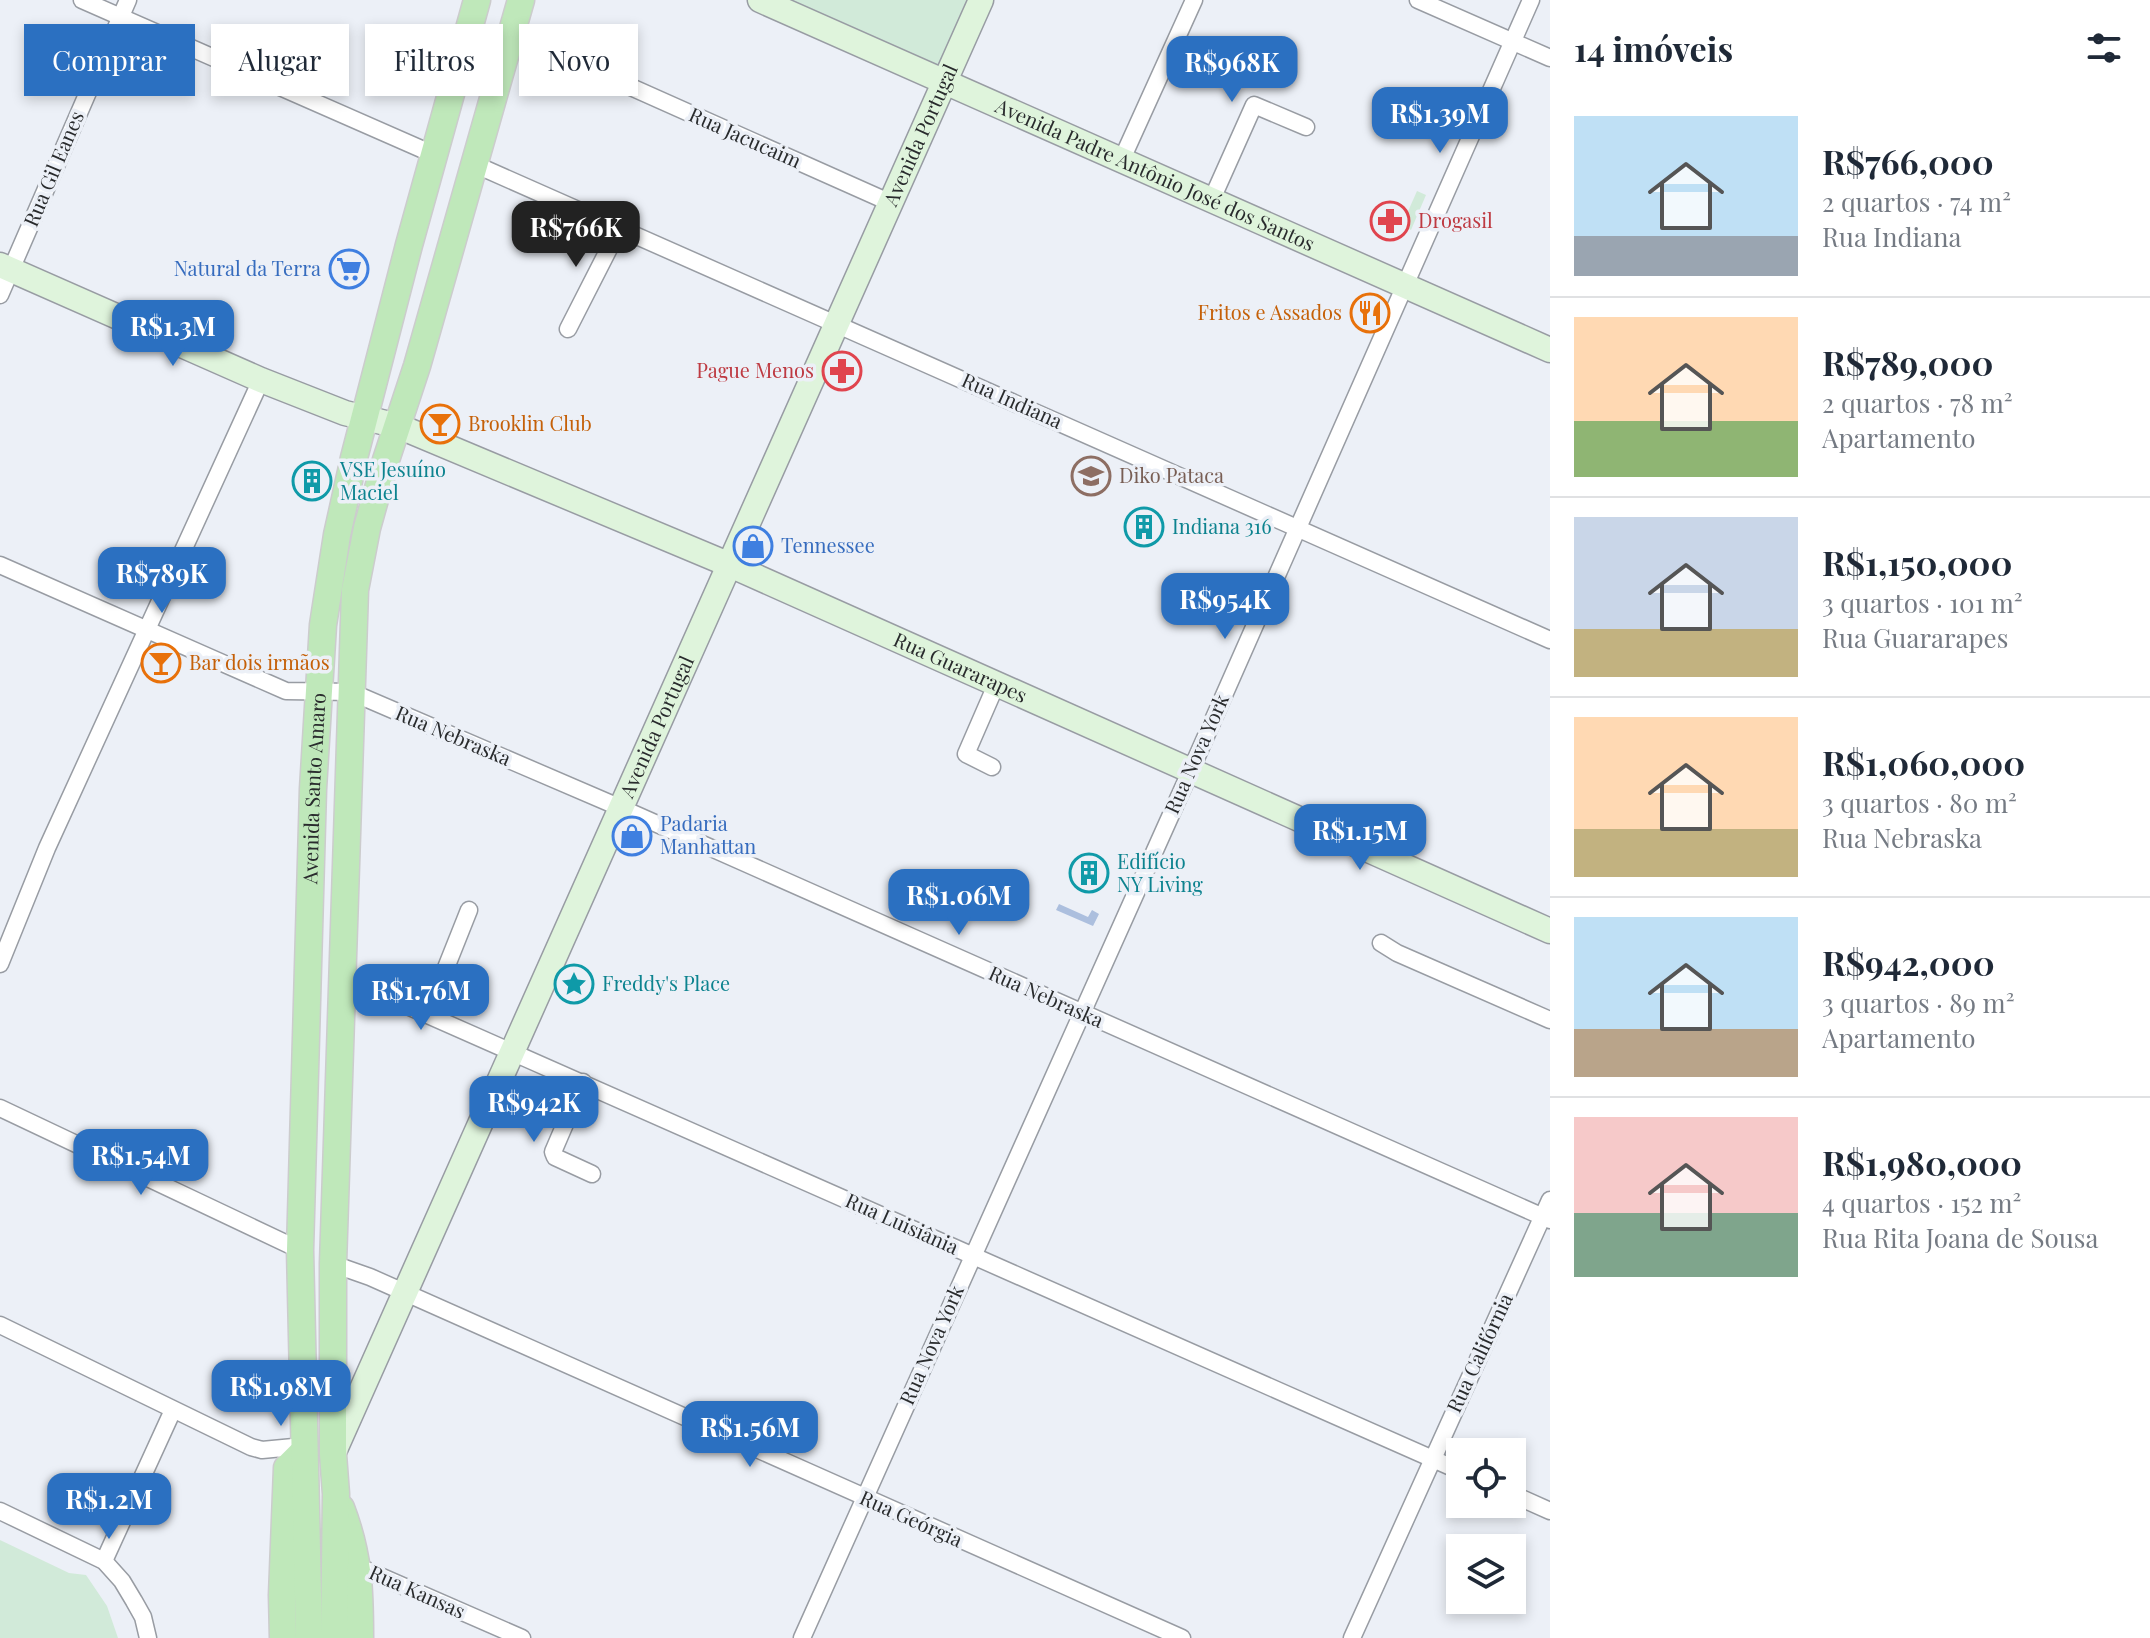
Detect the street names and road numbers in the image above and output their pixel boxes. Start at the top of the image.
street label: Avenida Portugal [876,59,963,211]
street label: Avenida Padre Antônio José dos Santos [991,91,1319,256]
street label: Rua Jacucaim [685,100,806,173]
street label: Rua Gil Eanes [16,107,89,230]
street label: Rua Indiana [958,365,1067,434]
street label: Rua Guararapes [890,625,1032,708]
street label: Avenida Portugal [612,651,699,802]
street label: Rua Nova York [1157,689,1234,818]
street label: Avenida Santo Amaro [295,692,331,885]
street label: Rua Nebraska [392,698,515,771]
street label: Rua Nebraska [985,958,1108,1033]
street label: Rua Luisiânia [842,1186,963,1260]
street label: Rua Nova York [892,1280,969,1409]
street label: Rua Califórnia [1439,1288,1518,1416]
street label: Rua Geórgia [856,1483,967,1552]
street label: Rua Kansas [365,1558,470,1624]

